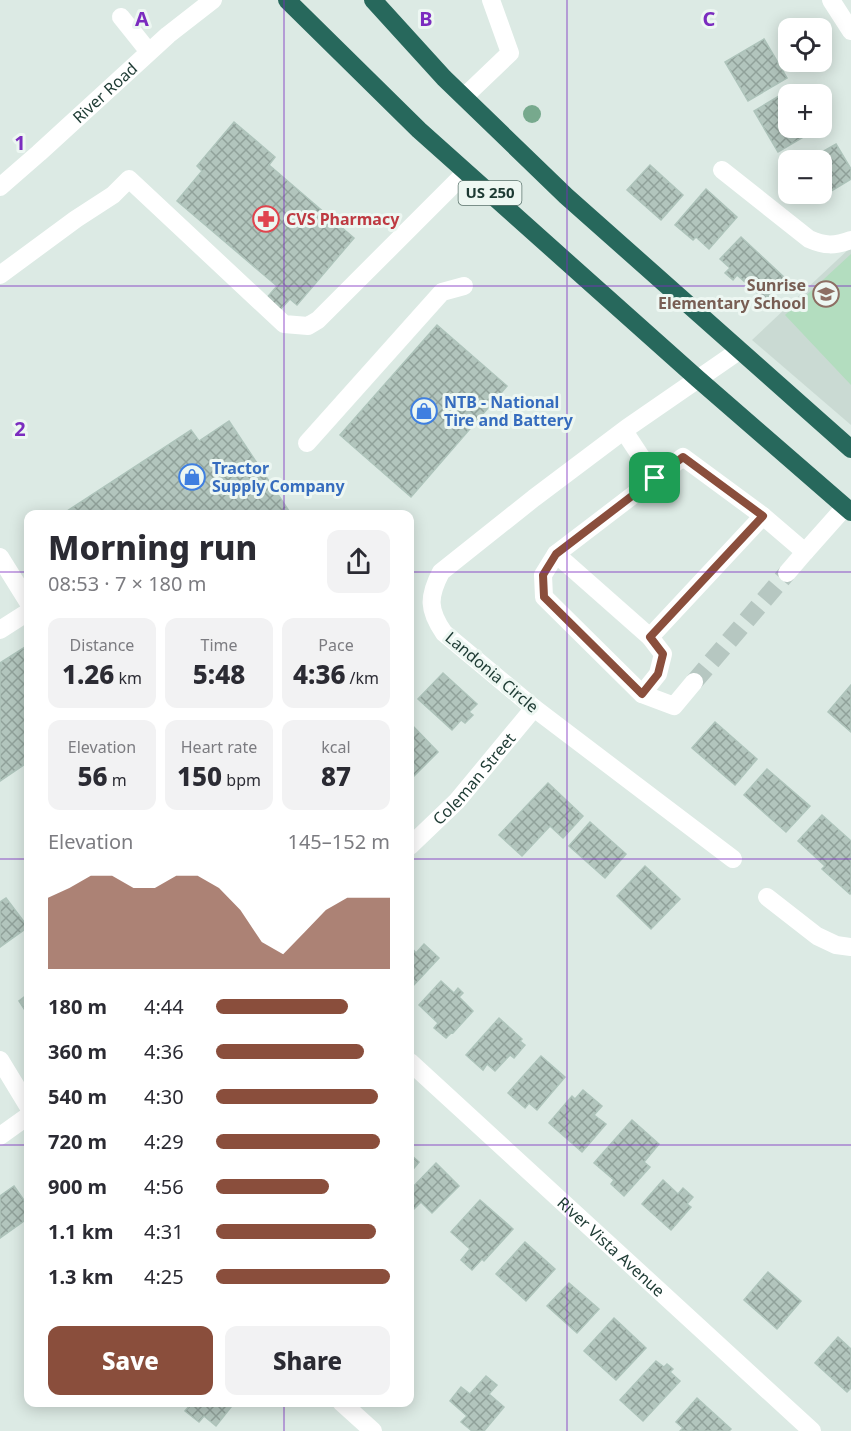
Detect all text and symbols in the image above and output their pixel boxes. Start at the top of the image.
text: A [135,5,149,32]
text: B [419,5,433,32]
text: C [703,5,716,32]
map controls [778,18,832,204]
button: locate [778,18,832,72]
street label: River Road [68,57,142,128]
button: + [778,84,832,138]
text: 1 [14,129,26,156]
button: − [778,150,832,204]
road number: US 250 [458,181,522,205]
pharmacy icon: CVS Pharmacy [251,204,281,234]
place label: CVS Pharmacy [286,208,400,230]
place label: Sunrise Elementary School [658,274,806,314]
school or university icon: Sunrise Elementary School [811,279,841,309]
place label: NTB - National Tire and Battery [444,391,574,431]
shop icon: NTB - National Tire and Battery [409,396,439,426]
text: 2 [14,415,26,442]
pin [629,452,680,503]
place label: Tractor Supply Company [212,457,345,497]
icon: arrive [638,461,671,494]
shop icon: Tractor Supply Company [177,462,207,492]
text: Morning run [48,525,257,570]
button: share [327,530,390,593]
text: 08:53 · 7 × 180 m [48,570,206,597]
street label: Landonia Circle [441,627,543,717]
text: Distance [70,634,134,656]
text: Time [200,634,238,656]
text: Pace [318,634,354,656]
text: 1.26 [62,656,114,692]
text: 5:48 [193,656,245,692]
text: 4:36 [293,656,345,692]
text: km [114,667,142,689]
text: /km [345,667,379,689]
street label: Coleman Street [428,728,520,830]
text: Elevation [68,736,136,758]
text: Heart rate [181,736,257,758]
text: kcal [321,736,351,758]
text: 56 [77,758,107,794]
text: 150 [177,758,222,794]
text: 87 [321,758,351,794]
text: m [107,769,127,791]
text: bpm [222,769,261,791]
text: Elevation [48,828,133,855]
text: 145–152 m [287,828,390,855]
text: 180 m [48,993,107,1020]
text: 4:44 [144,993,184,1020]
text: 360 m [48,1038,107,1065]
text: 4:36 [144,1038,184,1065]
text: 540 m [48,1083,107,1110]
text: 4:30 [144,1083,184,1110]
text: 720 m [48,1128,107,1155]
text: 4:29 [144,1128,184,1155]
text: 900 m [48,1173,107,1200]
text: 4:56 [144,1173,184,1200]
street label: River Vista Avenue [553,1192,670,1302]
text: 1.1 km [48,1218,114,1245]
text: 4:31 [144,1218,184,1245]
text: 1.3 km [48,1263,114,1290]
text: 4:25 [144,1263,184,1290]
button: Save [48,1326,213,1395]
button: Share [225,1326,390,1395]

